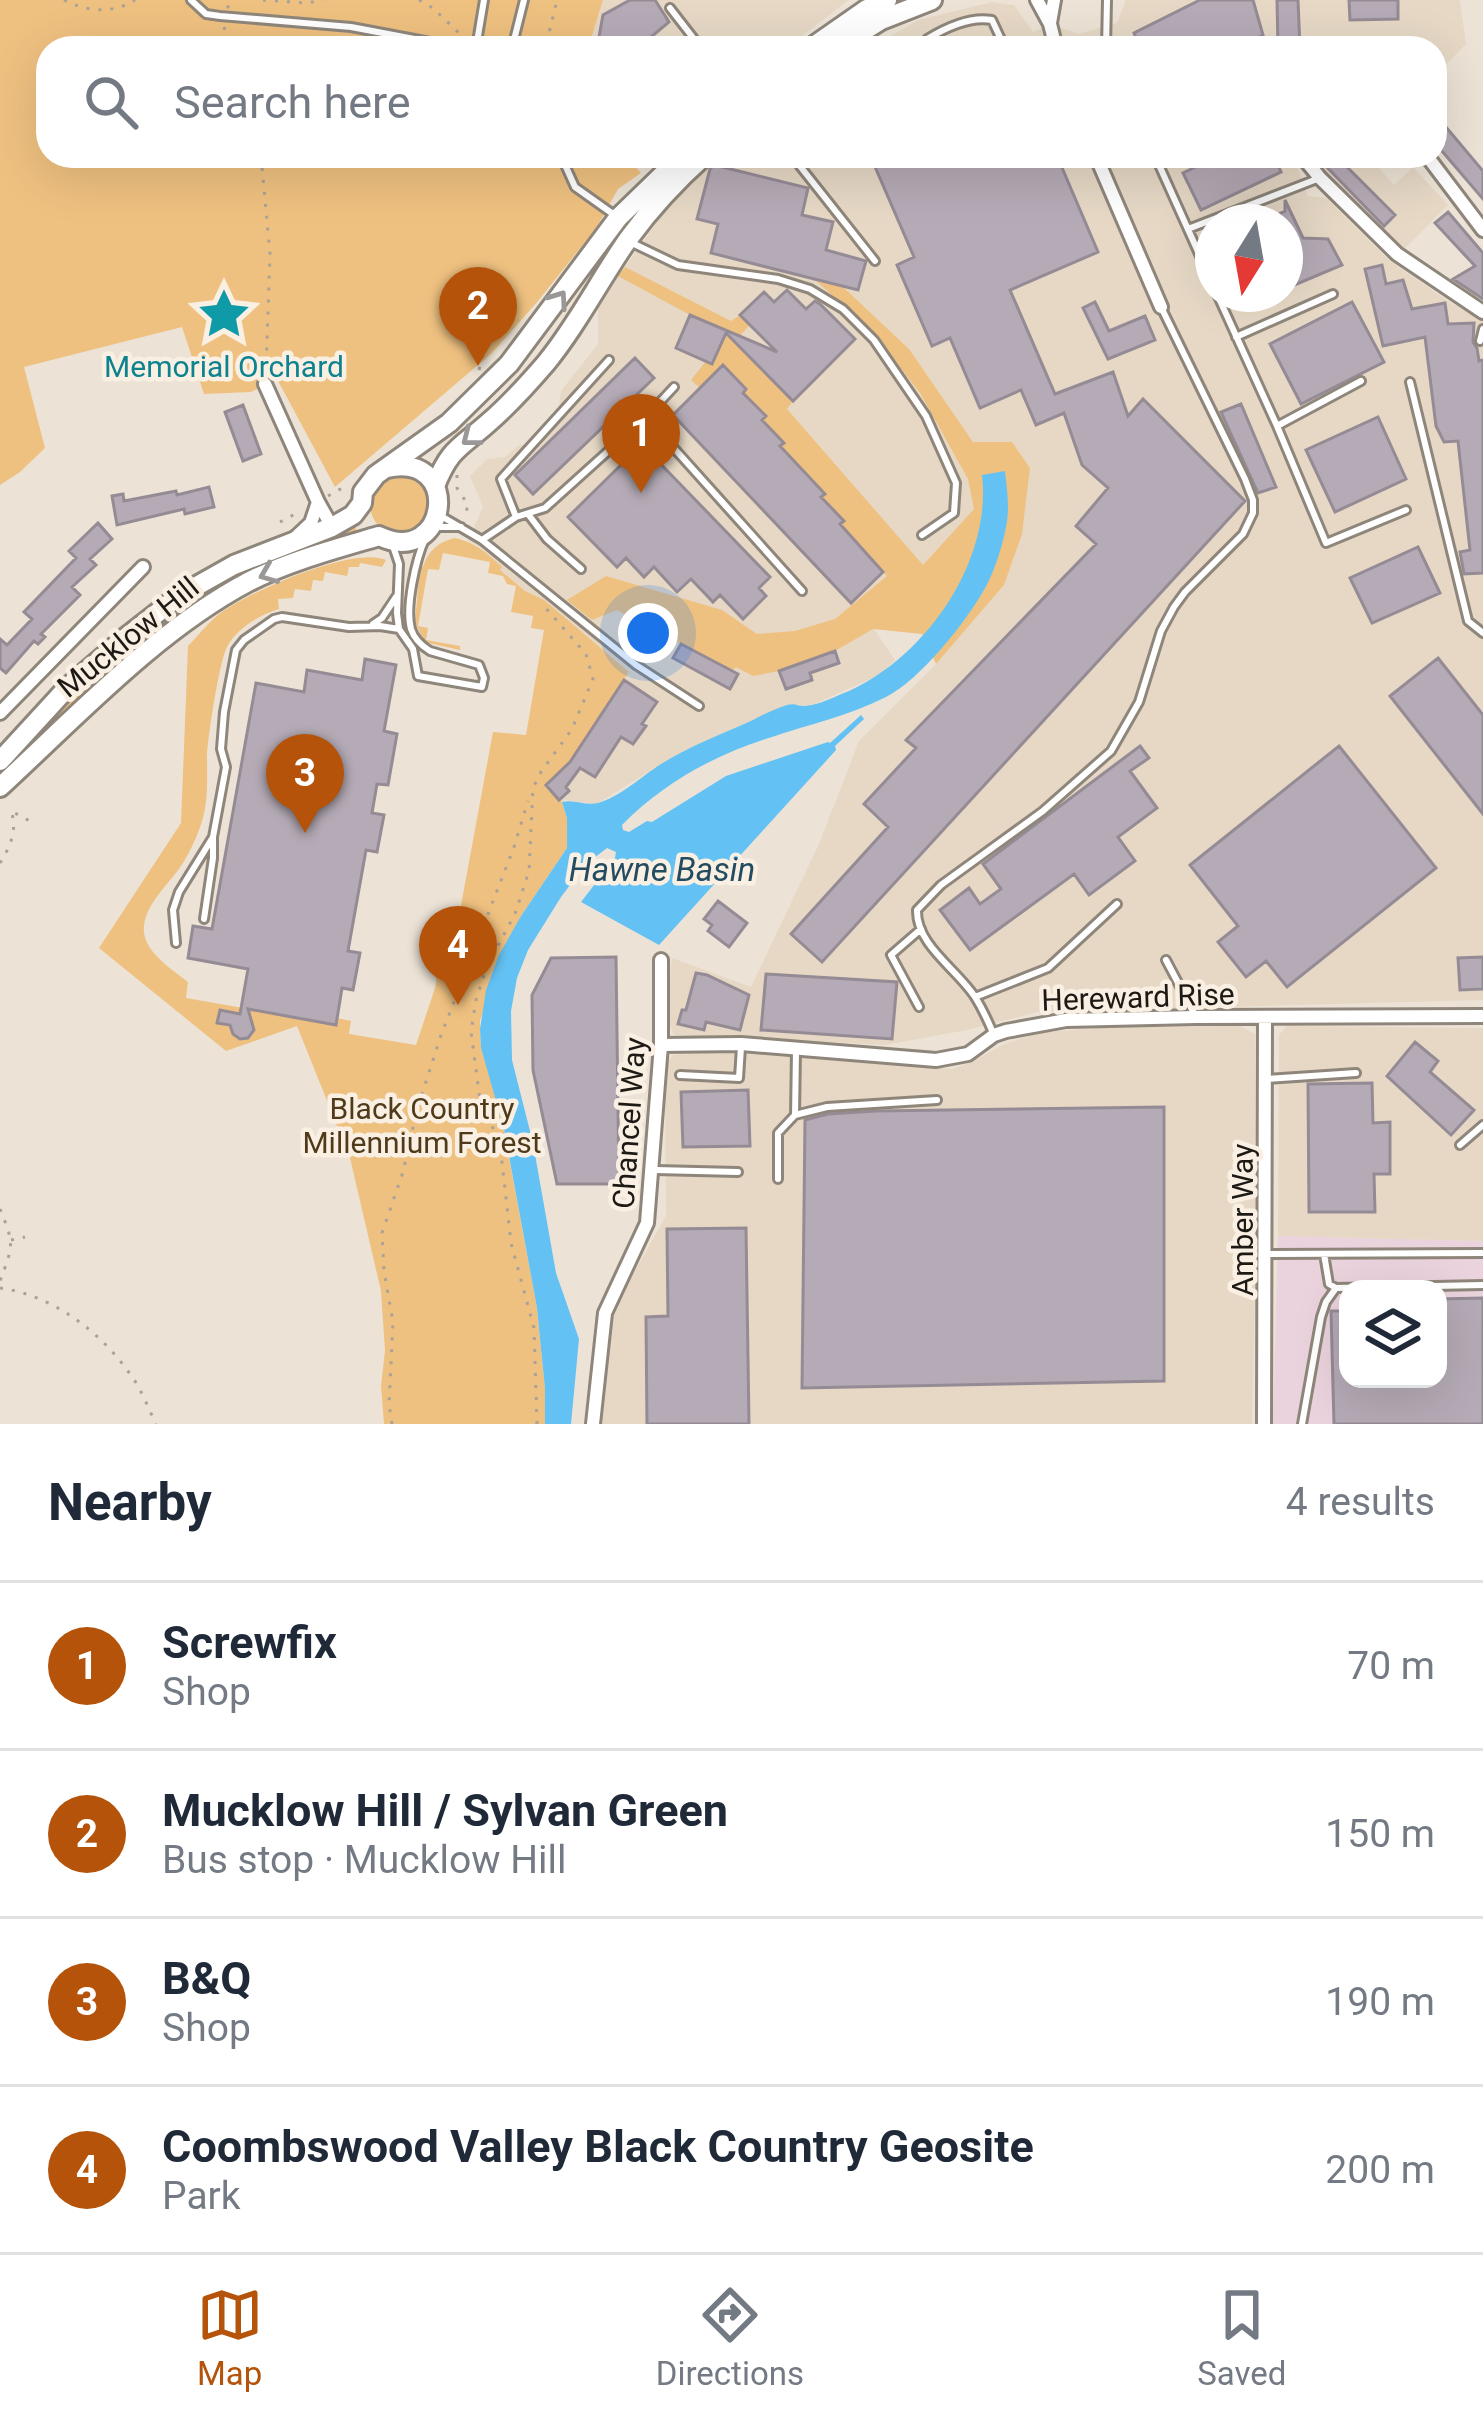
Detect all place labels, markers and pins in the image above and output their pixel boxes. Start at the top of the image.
pin: 2 [439,267,517,366]
place icon: Memorial Orchard [195,285,253,343]
place label: Memorial Orchard [104,349,344,384]
pin: 1 [602,394,680,493]
pin: 3 [266,734,344,833]
pin: 4 [419,906,497,1005]

